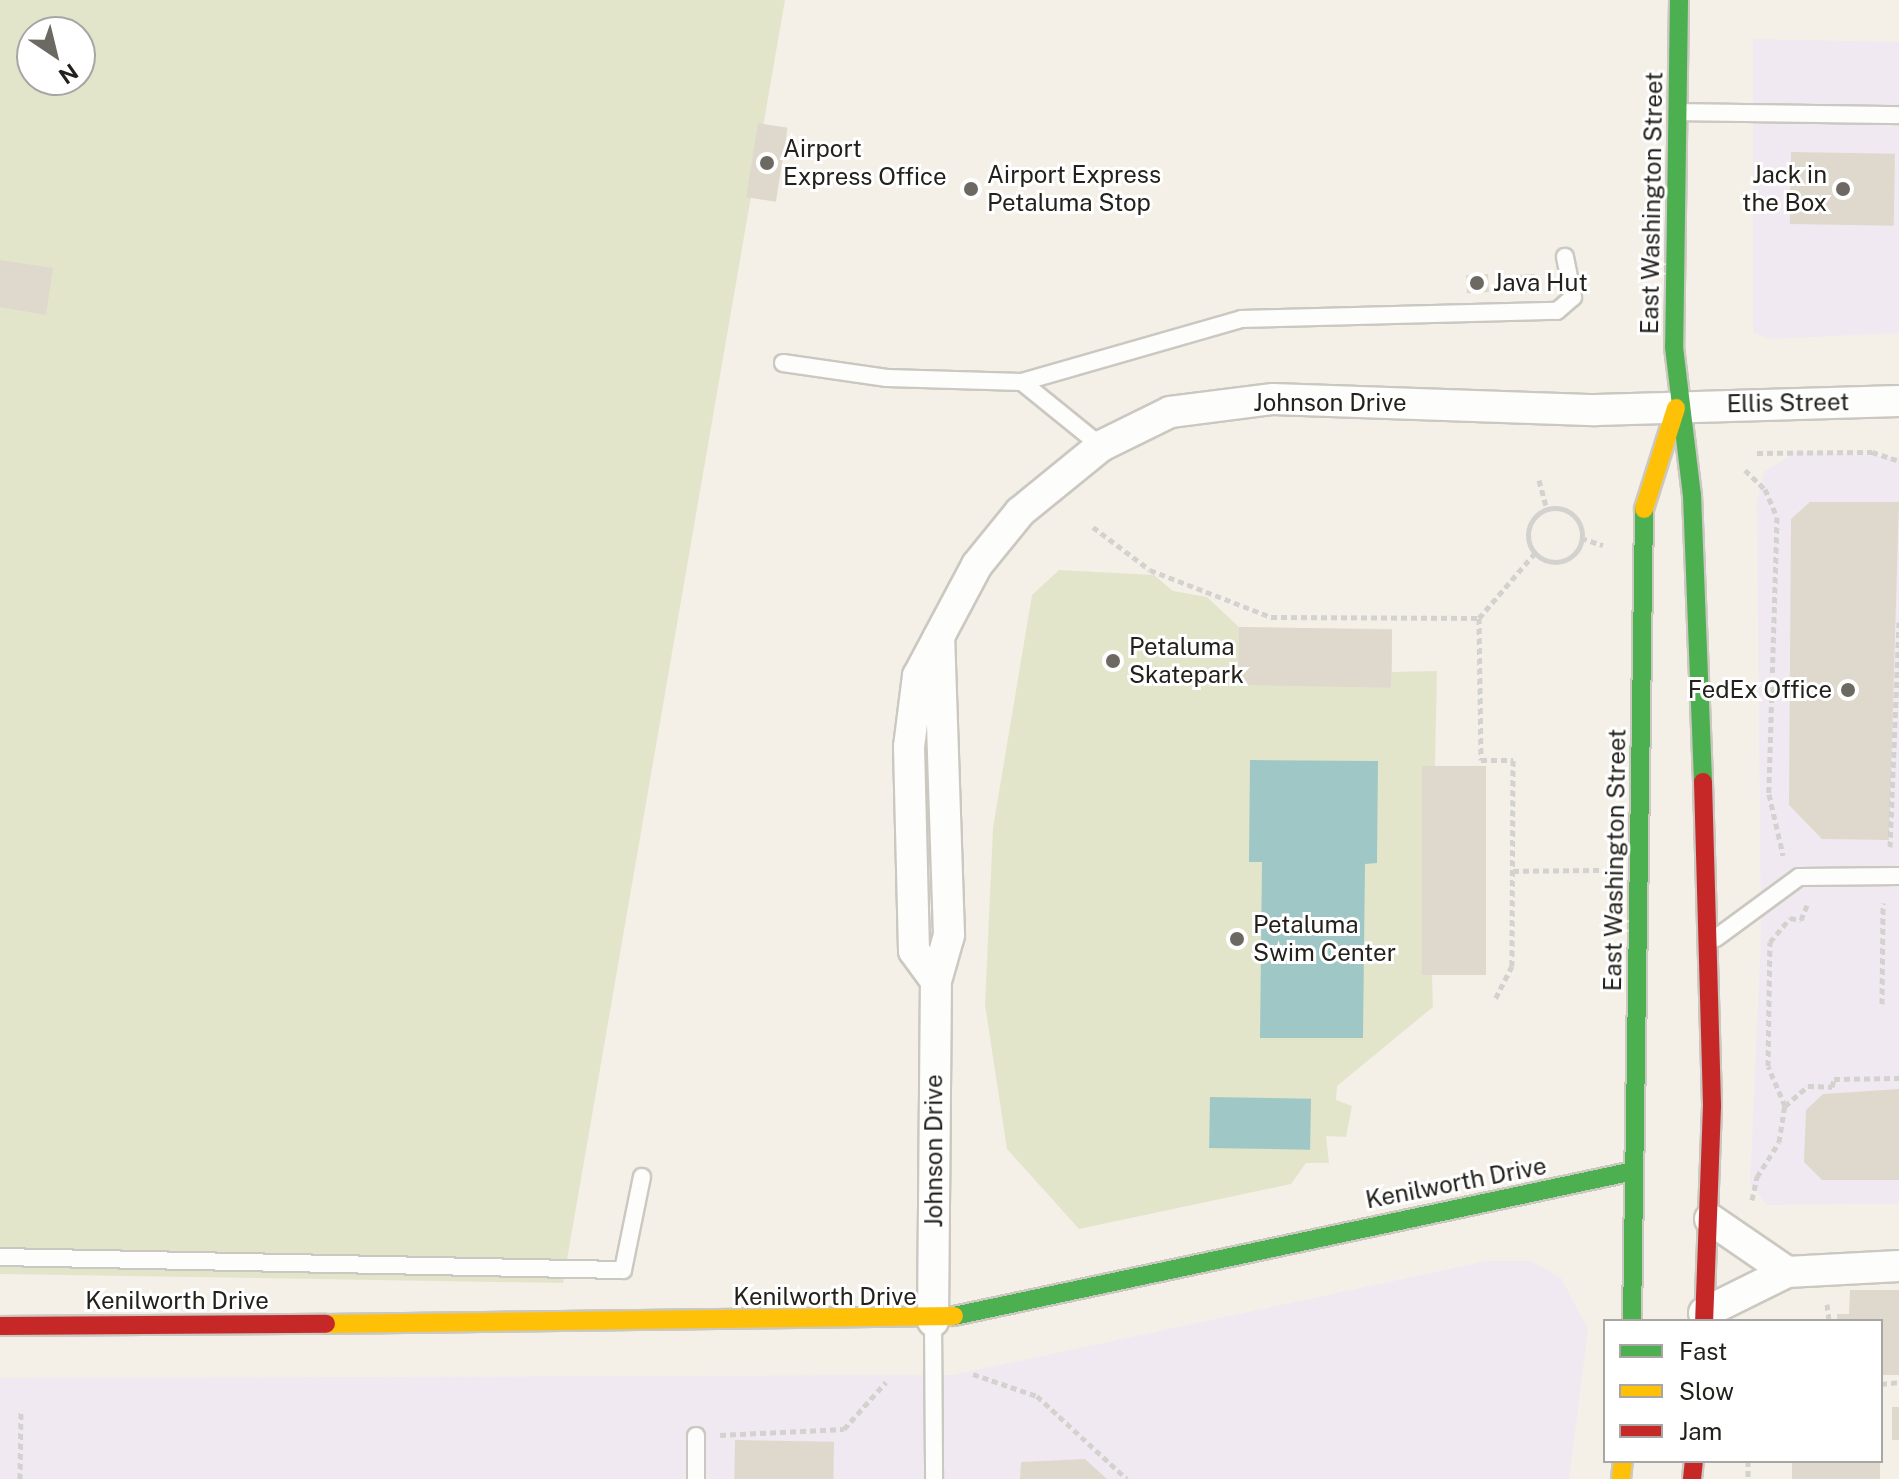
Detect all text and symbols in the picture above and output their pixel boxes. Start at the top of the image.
north arrow [16,16,96,96]
text: N [54,58,83,90]
street label: East Washington Street [1635,71,1669,335]
place label: Airport Express Office [783,135,947,191]
marker: Airport Express Office [758,154,776,172]
place label: Airport Express Petaluma Stop [987,161,1161,217]
place label: Jack in the Box [1742,161,1827,217]
marker: Airport Express Petaluma Stop [962,180,980,198]
marker: Jack in the Box [1834,180,1852,198]
place label: Java Hut [1493,269,1588,297]
marker: Java Hut [1468,274,1486,292]
street label: Ellis Street [1726,388,1850,418]
street label: Johnson Drive [1253,389,1407,417]
place label: Petaluma Skatepark [1129,633,1244,689]
marker: Petaluma Skatepark [1104,652,1122,670]
place label: FedEx Office [1688,676,1832,704]
marker: FedEx Office [1839,681,1857,699]
street label: East Washington Street [1598,728,1632,992]
place label: Petaluma Swim Center [1253,911,1396,967]
marker: Petaluma Swim Center [1228,930,1246,948]
street label: Johnson Drive [920,1074,948,1228]
street label: Kenilworth Drive [1363,1151,1549,1215]
street label: Kenilworth Drive [733,1283,917,1311]
street label: Kenilworth Drive [85,1287,269,1315]
legend [1603,1319,1883,1463]
text: Fast [1679,1337,1727,1365]
text: Slow [1679,1377,1734,1405]
text: Jam [1679,1417,1722,1445]

